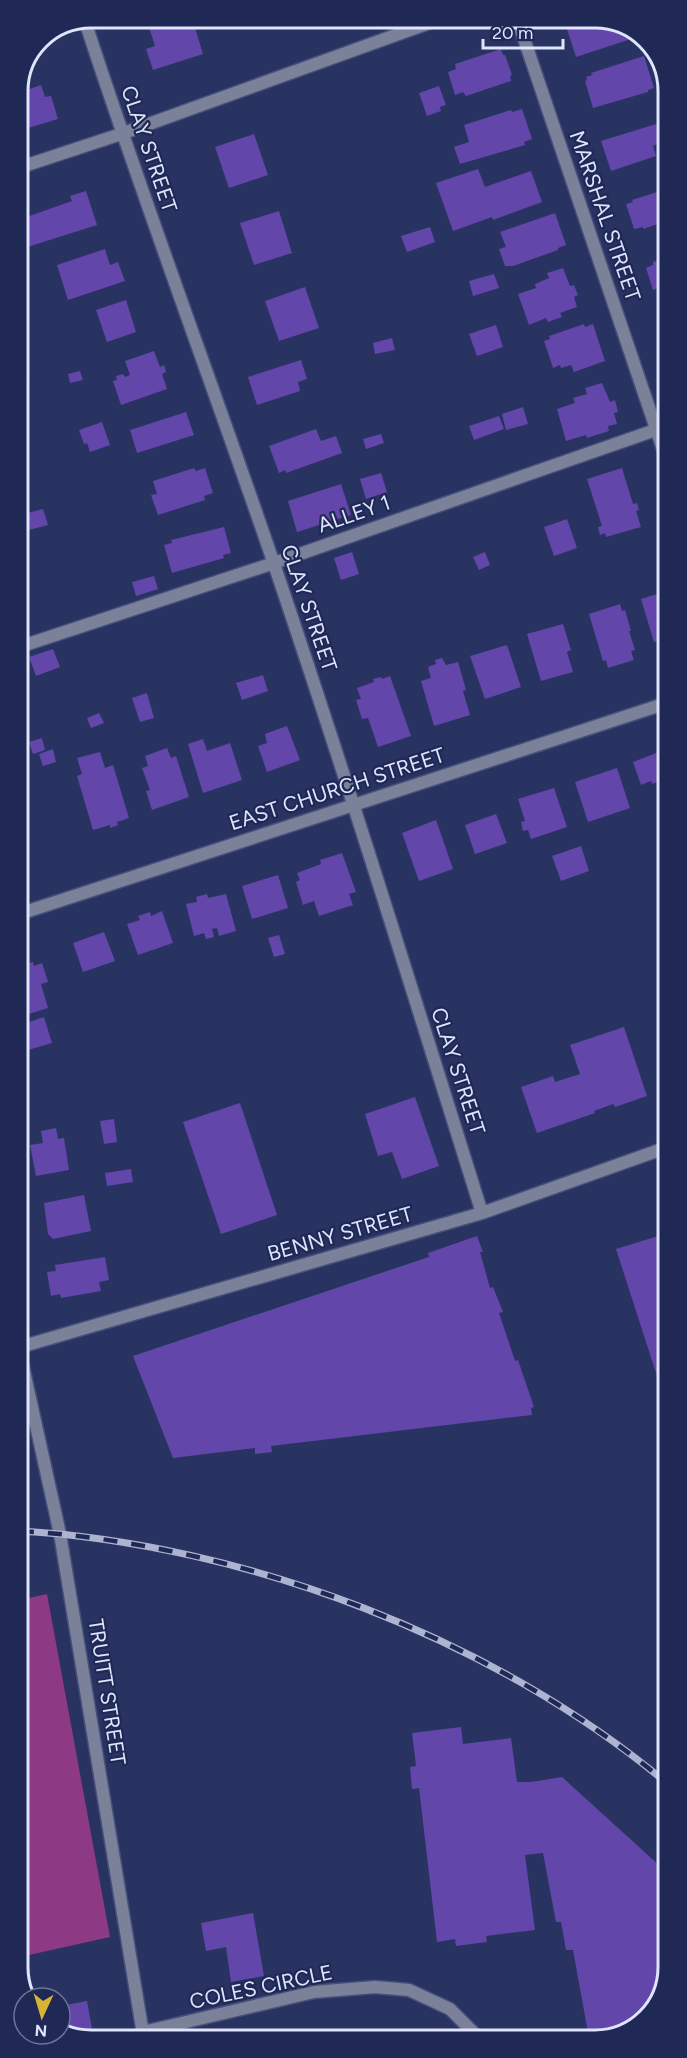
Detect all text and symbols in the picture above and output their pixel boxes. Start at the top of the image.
scale bar [483,12,562,50]
text: 20 m [492,22,533,44]
street label: CLAY STREET [116,82,183,216]
street label: MARSHAL STREET [565,128,646,305]
street label: ALLEY 1 [314,489,393,538]
street label: CLAY STREET [276,541,343,675]
street label: EAST CHURCH STREET [226,742,448,835]
street label: CLAY STREET [426,1004,491,1138]
street label: BENNY STREET [264,1201,416,1266]
street label: TRUITT STREET [84,1617,131,1767]
street label: COLES CIRCLE [187,1959,335,2014]
north arrow [12,1986,72,2046]
text: N [34,2021,48,2040]

